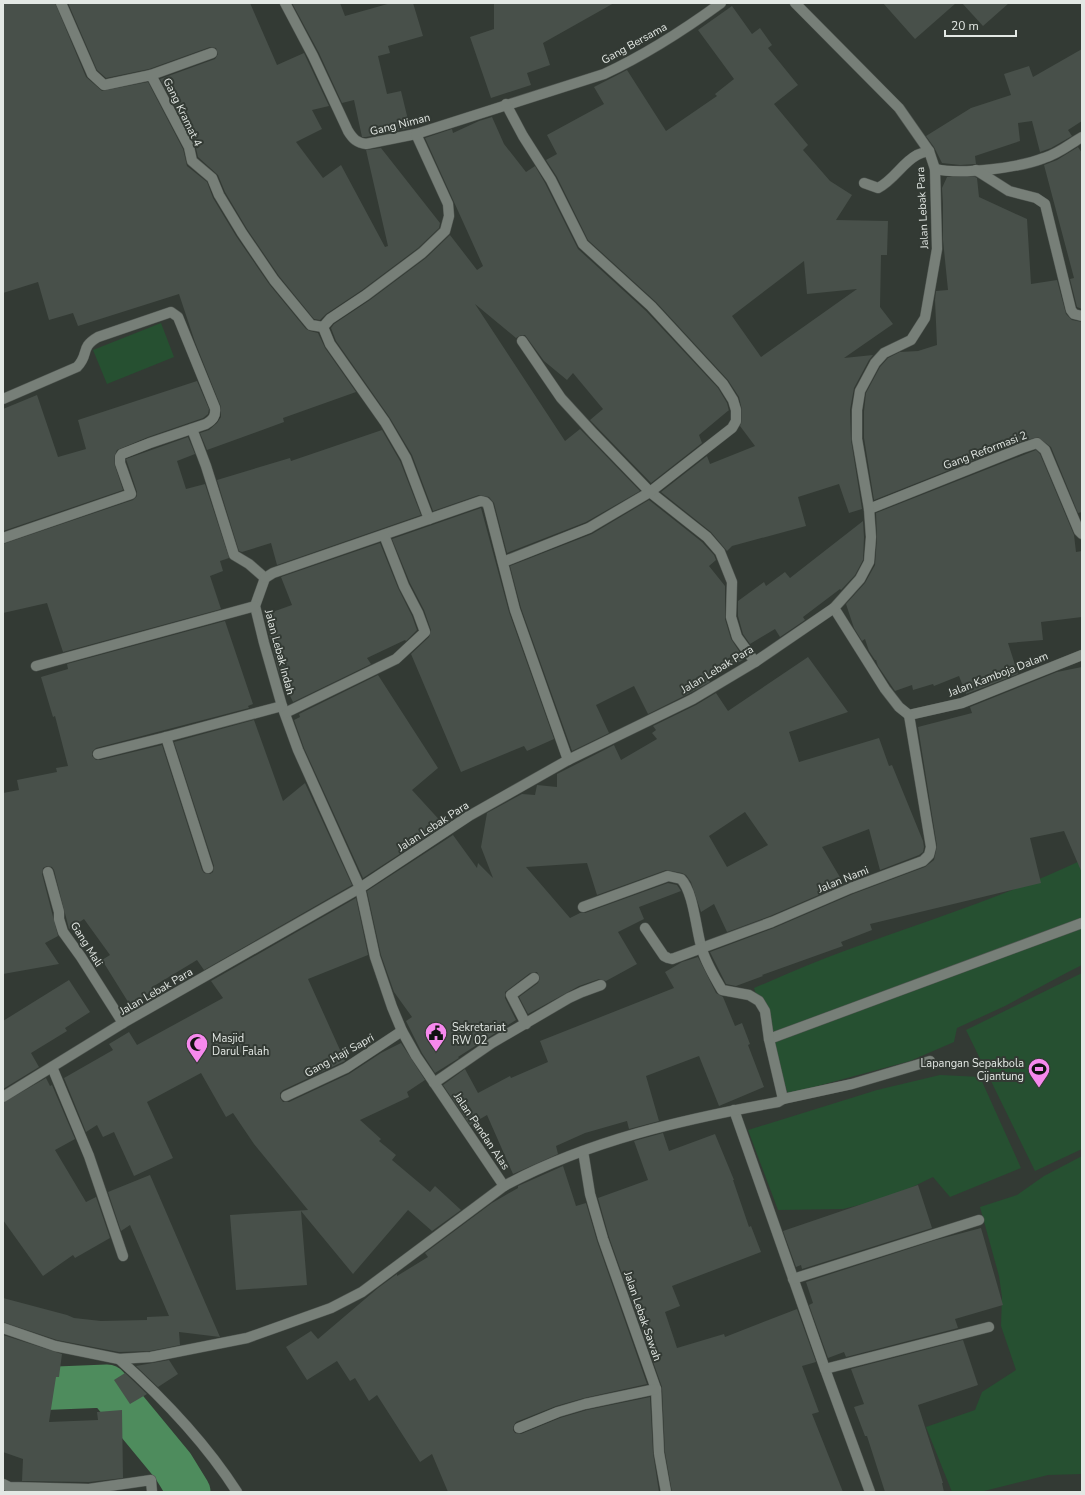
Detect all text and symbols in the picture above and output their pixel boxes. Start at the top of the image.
scale bar [945,12,1016,38]
text: 20 m [951,18,979,34]
street label: Gang Bersama [599,19,670,68]
street label: Gang Kramat 4 [159,75,206,149]
street label: Gang Niman [368,110,432,139]
street label: Jalan Lebak Para [913,166,932,250]
street label: Gang Reformasi 2 [941,428,1029,473]
street label: Jalan Lebak Indah [261,607,298,696]
street label: Jalan Lebak Para [677,642,756,698]
street label: Jalan Kamboja Dalam [945,648,1050,701]
street label: Jalan Lebak Para [394,798,472,856]
street label: Jalan Nami [815,862,871,897]
street label: Gang Mali [67,919,106,970]
street label: Jalan Lebak Para [116,964,196,1019]
public building icon: Sekretariat RW 02 [423,1020,449,1053]
place label: Sekretariat RW 02 [452,1020,506,1048]
street label: Gang Haji Sapri [302,1030,377,1081]
mosque icon: Masjid Darul Falah [184,1031,210,1064]
place label: Masjid Darul Falah [212,1031,269,1059]
place label: Lapangan Sepakbola Cijantung [920,1056,1024,1084]
sports icon: Lapangan Sepakbola Cijantung [1026,1056,1052,1089]
street label: Jalan Pandan Alas [450,1089,513,1173]
street label: Jalan Lebak Sawah [620,1268,665,1363]

